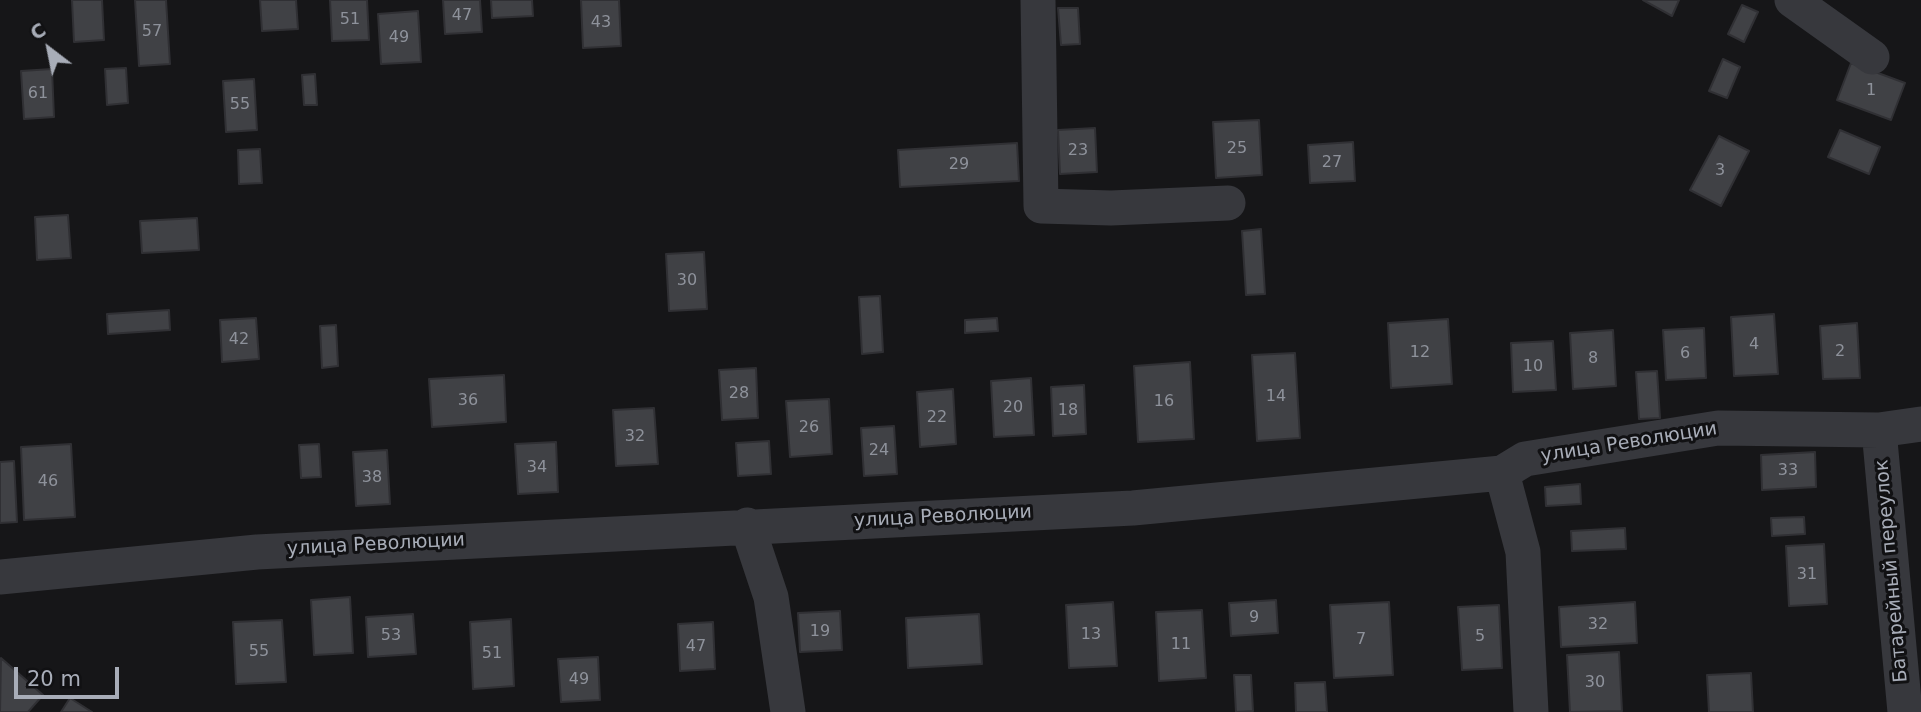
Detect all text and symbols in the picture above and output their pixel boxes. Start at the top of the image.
house number: 47 [452,6,472,26]
house number: 51 [340,10,360,30]
house number: 43 [591,13,611,33]
north arrow [14,14,84,84]
text: С [26,18,50,44]
house number: 57 [142,22,162,42]
house number: 49 [389,28,409,48]
house number: 1 [1866,81,1876,101]
house number: 61 [28,84,48,104]
house number: 55 [230,95,250,115]
house number: 25 [1227,139,1247,159]
house number: 23 [1068,141,1088,161]
house number: 27 [1322,153,1342,173]
house number: 29 [949,155,969,175]
house number: 3 [1715,161,1725,181]
house number: 30 [677,271,697,291]
house number: 42 [229,330,249,350]
house number: 4 [1749,335,1759,355]
house number: 2 [1835,342,1845,362]
house number: 12 [1410,343,1430,363]
house number: 6 [1680,344,1690,364]
house number: 8 [1588,349,1598,369]
house number: 10 [1523,357,1543,377]
house number: 28 [729,384,749,404]
house number: 14 [1266,387,1286,407]
house number: 36 [458,391,478,411]
house number: 16 [1154,392,1174,412]
house number: 20 [1003,398,1023,418]
house number: 18 [1058,401,1078,421]
house number: 22 [927,408,947,428]
house number: 26 [799,418,819,438]
street label: улица Революции [1539,418,1719,468]
house number: 32 [625,427,645,447]
house number: 24 [869,441,889,461]
house number: 34 [527,458,547,478]
street label: Батарейный переулок [1871,459,1913,683]
house number: 33 [1778,461,1798,481]
house number: 38 [362,468,382,488]
house number: 46 [38,472,58,492]
street label: улица Революции [853,501,1033,533]
street label: улица Революции [286,529,466,561]
house number: 31 [1797,565,1817,585]
house number: 9 [1249,608,1259,628]
house number: 32 [1588,615,1608,635]
house number: 19 [810,622,830,642]
house number: 13 [1081,625,1101,645]
house number: 53 [381,626,401,646]
house number: 5 [1475,627,1485,647]
house number: 7 [1356,630,1366,650]
house number: 11 [1171,635,1191,655]
house number: 47 [686,637,706,657]
house number: 55 [249,642,269,662]
house number: 51 [482,644,502,664]
scale bar [18,652,122,696]
text: 20 m [27,667,81,691]
house number: 49 [569,670,589,690]
house number: 30 [1585,673,1605,693]

